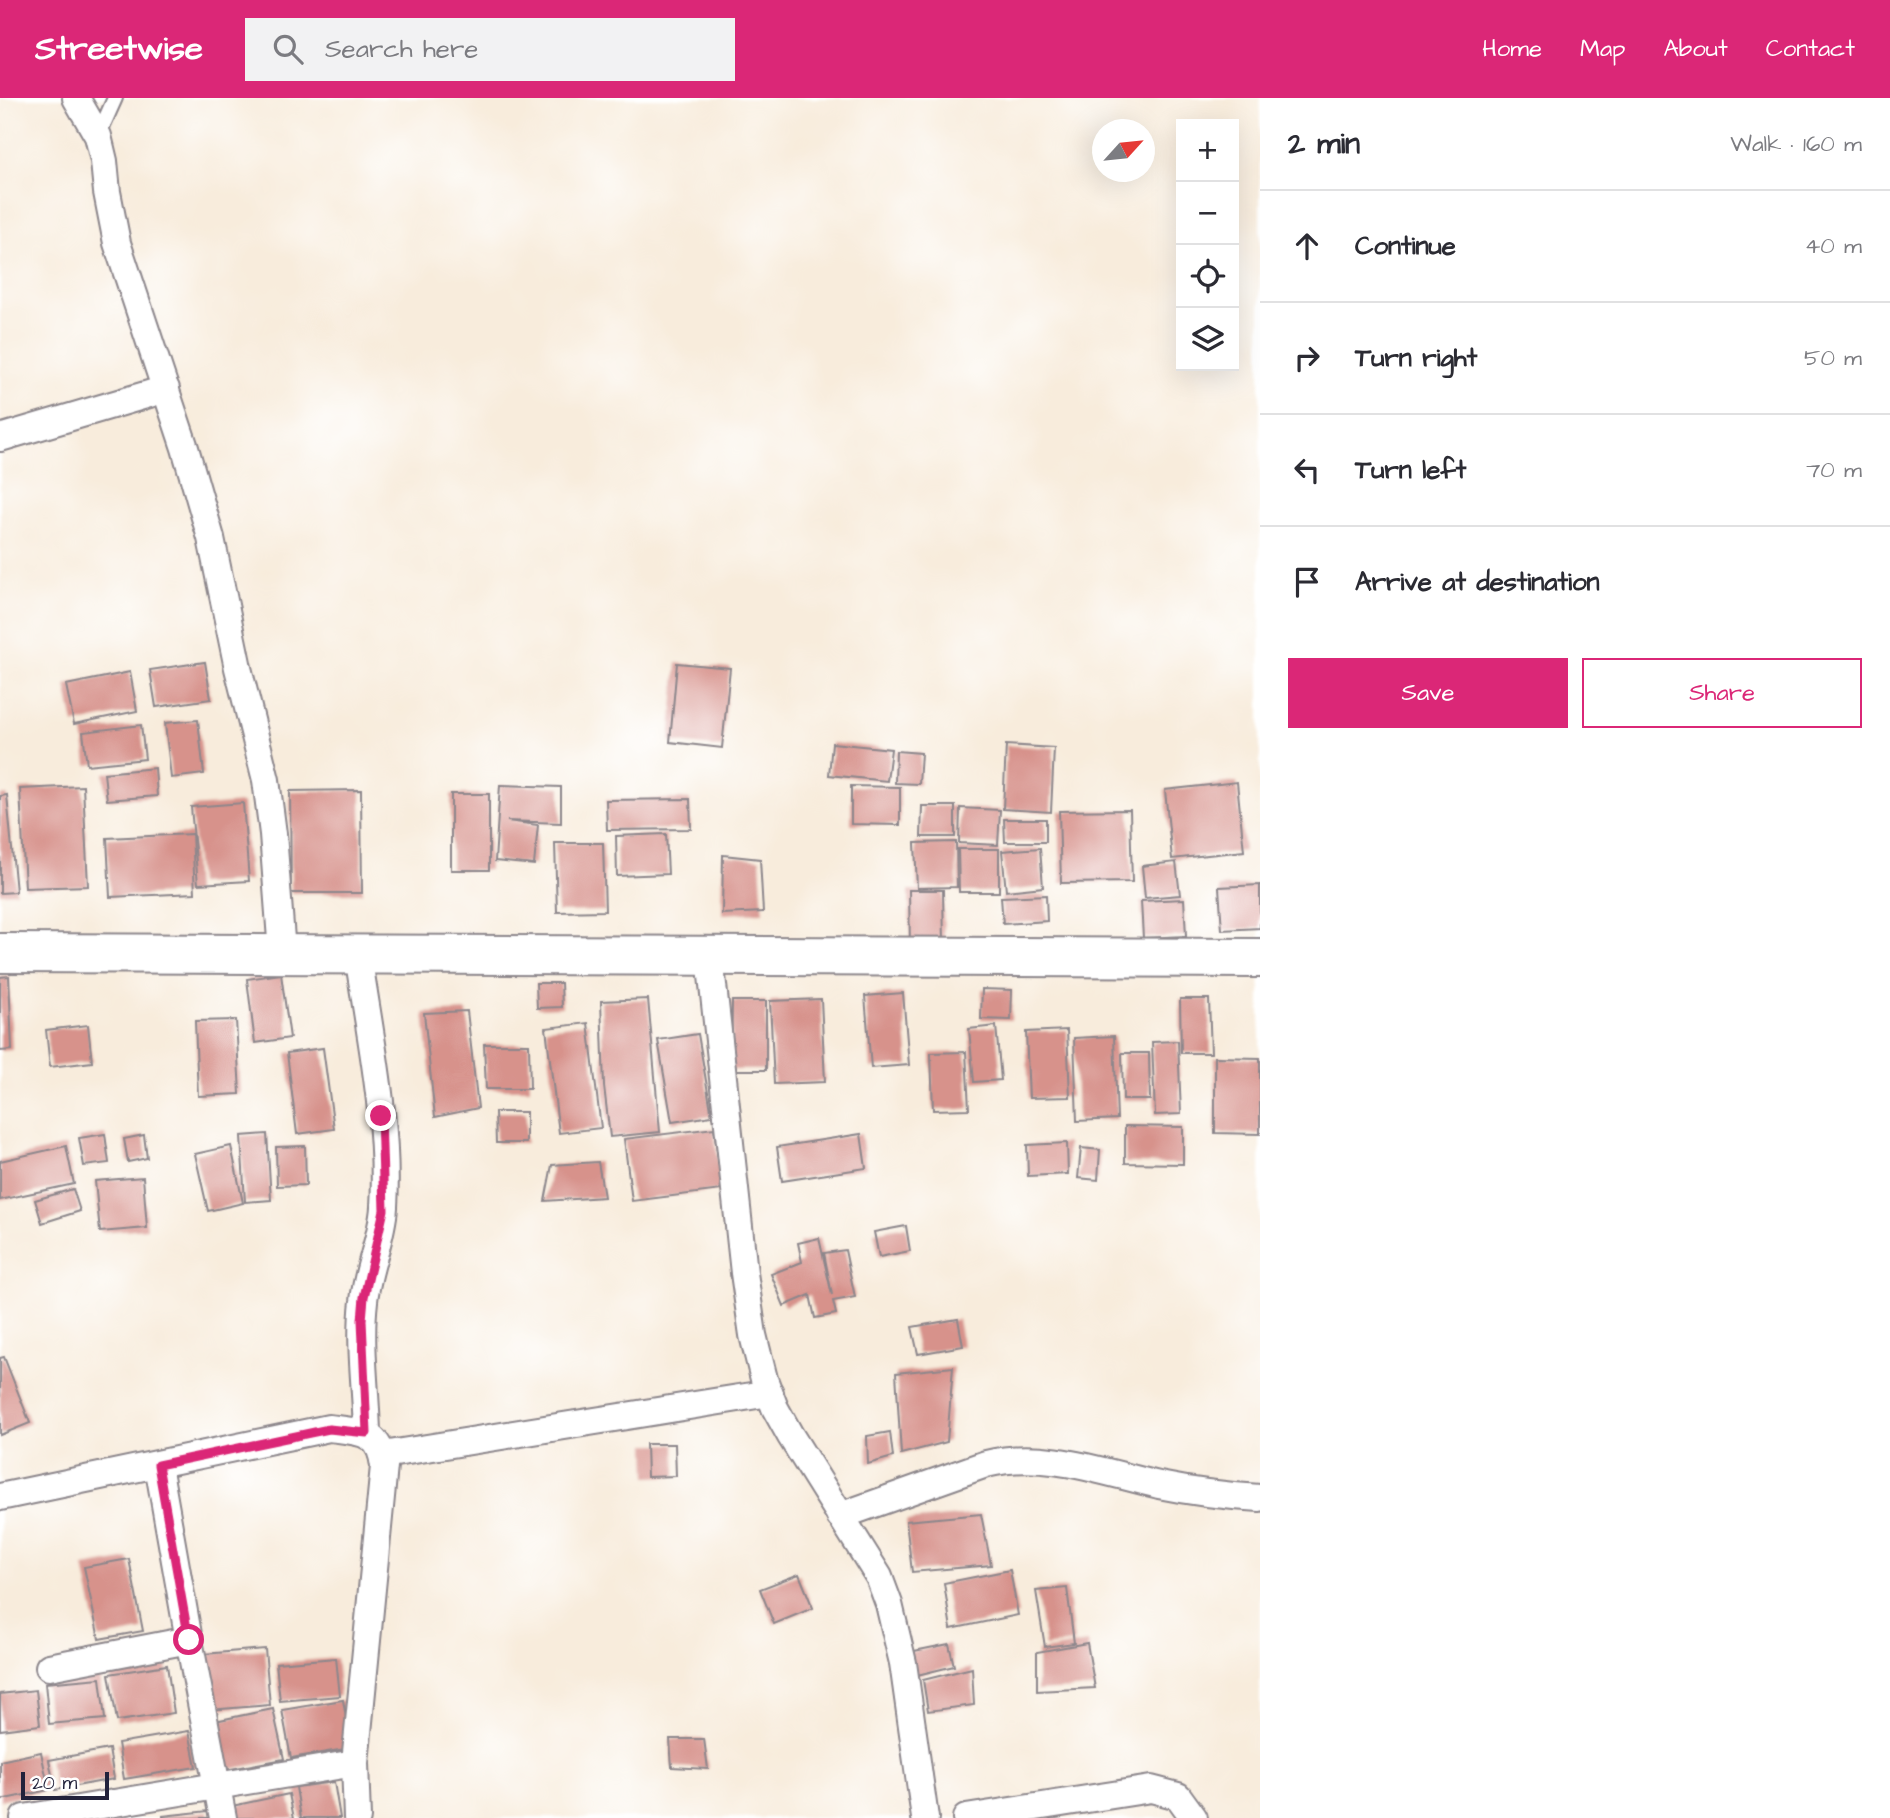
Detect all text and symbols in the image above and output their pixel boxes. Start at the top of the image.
search box [245,18,735,81]
text: Streetwise [35,26,203,72]
icon: search [269,30,307,68]
text: Search here [325,31,478,67]
text: Home [1482,32,1542,66]
text: Map [1580,32,1625,66]
text: About [1663,32,1728,66]
text: Contact [1766,32,1855,66]
north arrow [1092,119,1155,182]
map controls [1176,119,1239,371]
button: + [1176,119,1239,182]
text: 2 min [1288,123,1360,165]
text: Walk · 160 m [1730,128,1862,160]
button: − [1176,182,1239,245]
icon: ahead [1288,227,1326,265]
text: Continue [1355,228,1456,264]
text: 40 m [1805,230,1862,262]
button: locate [1176,245,1239,308]
button: layers [1176,308,1239,371]
icon: right [1288,339,1326,377]
text: Turn right [1355,340,1477,376]
text: 50 m [1804,342,1862,374]
icon: left [1288,451,1326,489]
text: Turn left [1355,452,1466,488]
text: 70 m [1806,454,1862,486]
icon: arrive [1288,563,1326,601]
text: Arrive at destination [1355,564,1600,600]
button: Save [1288,658,1568,728]
button: Share [1582,658,1862,728]
route end [365,1100,396,1131]
route start [173,1624,204,1655]
scale bar [21,1769,108,1801]
text: 20 m [32,1770,77,1797]

